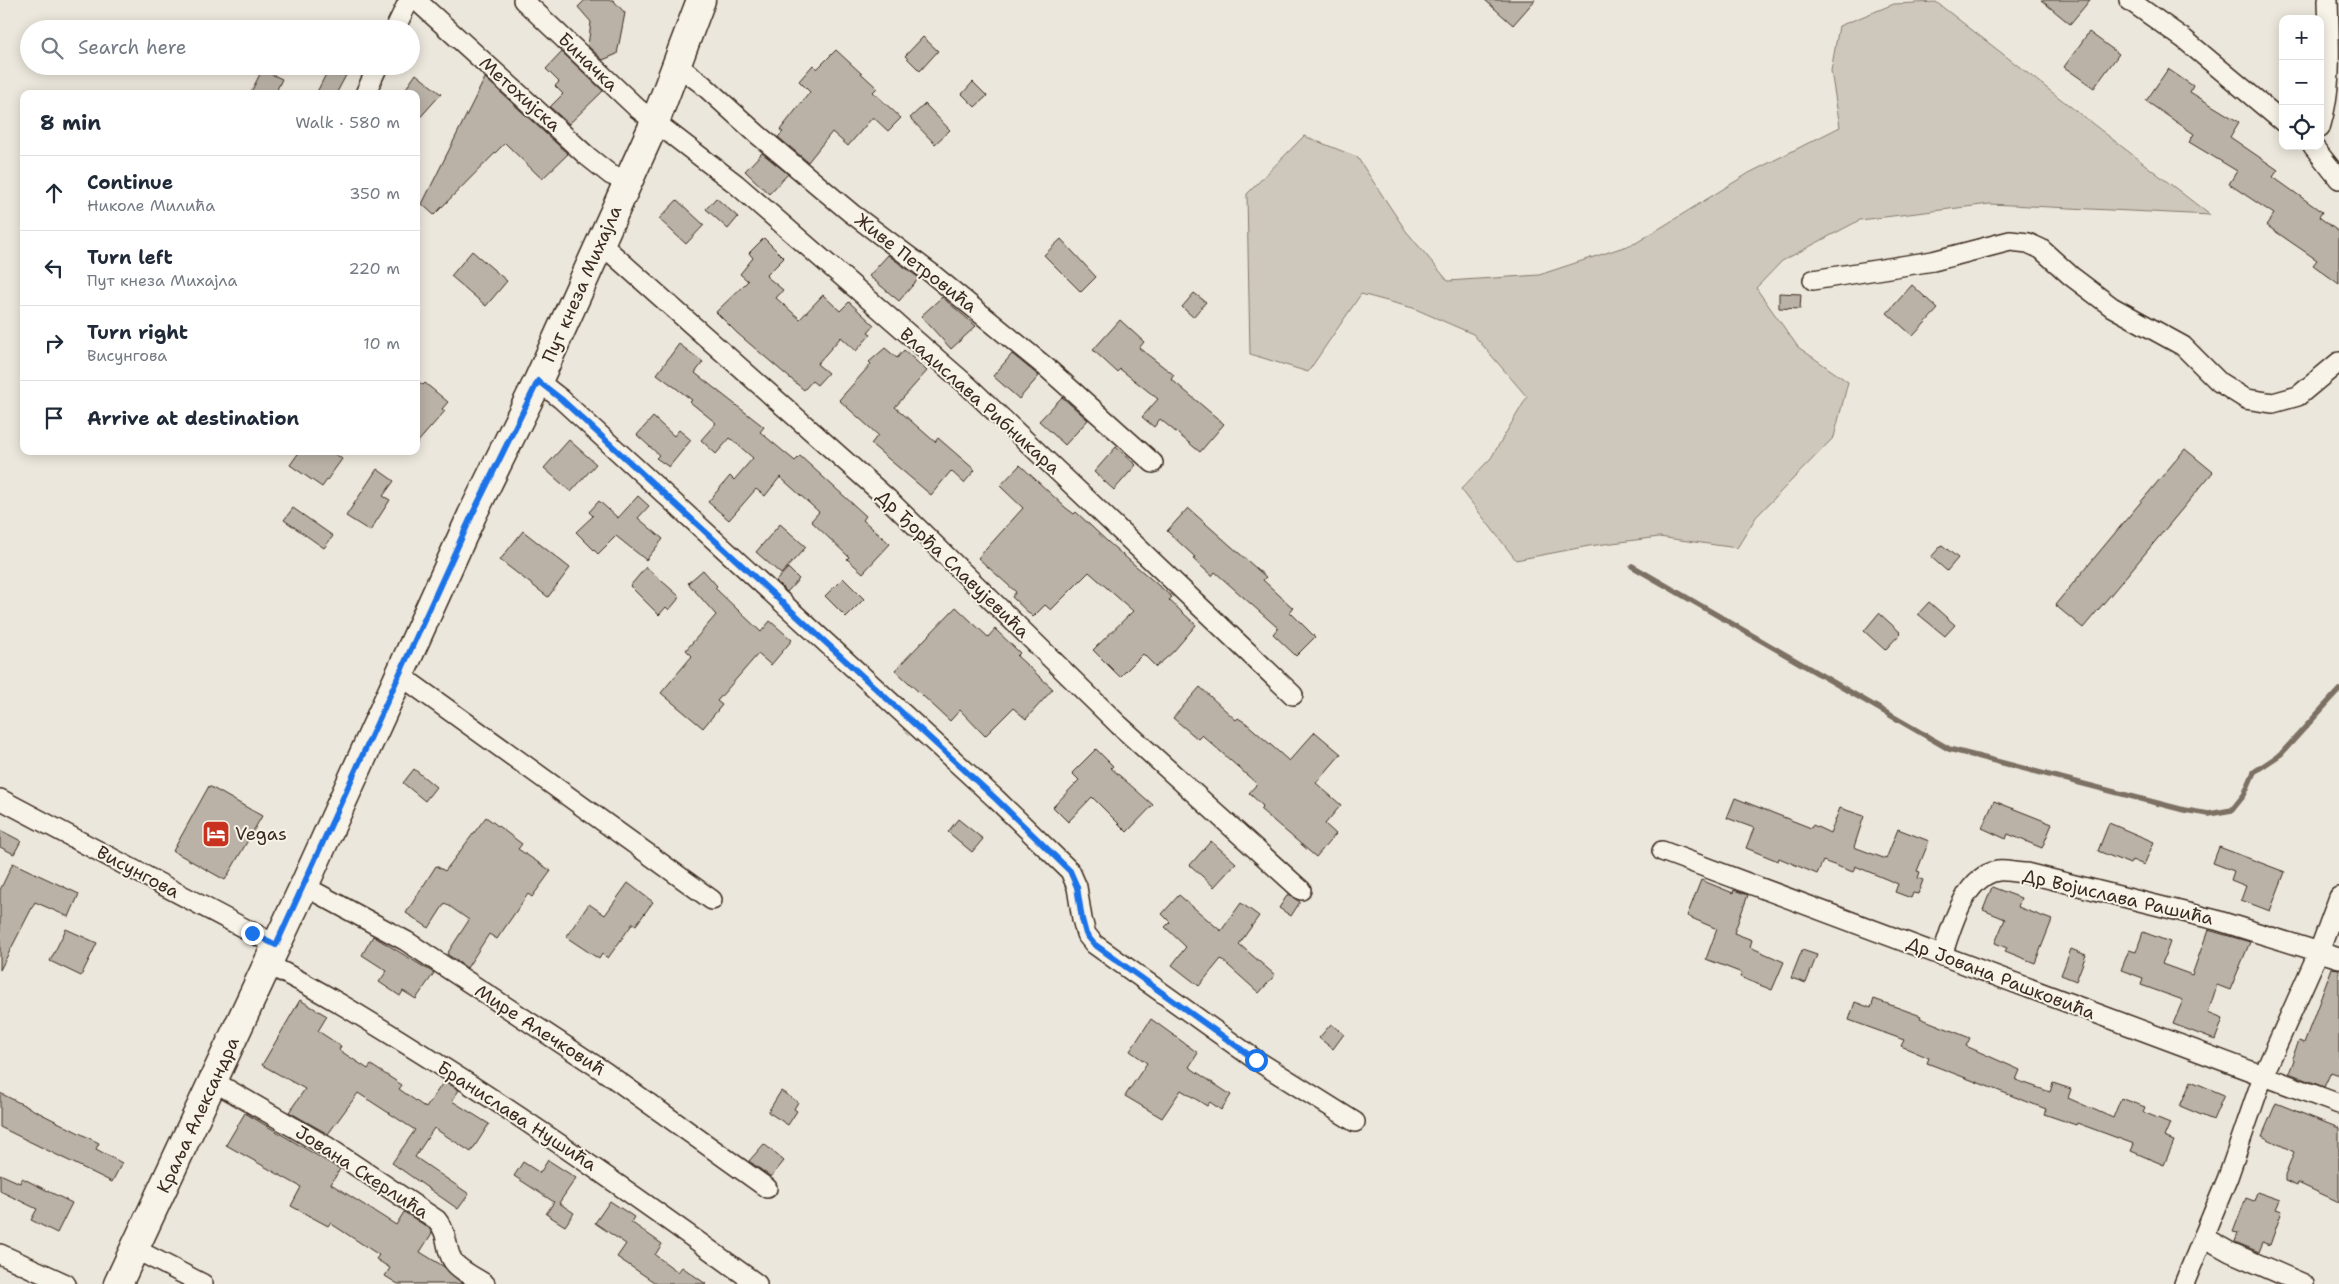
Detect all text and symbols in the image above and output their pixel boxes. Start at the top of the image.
map controls [2279,15,2324,150]
button: + [2279,15,2324,60]
search box [20,20,420,75]
street label: Биначка [553,27,623,97]
icon: search [38,34,66,62]
text: Search here [78,35,187,60]
street label: Метохијска [474,51,566,137]
button: − [2279,60,2324,105]
button: locate [2279,105,2324,150]
text: 8 min [40,109,101,137]
text: Walk · 580 m [295,112,400,133]
text: Continue [87,170,173,195]
icon: ahead [40,179,68,207]
text: 350 m [349,183,400,204]
text: Николе Милића [87,195,215,216]
street label: Пут кнеза Михајла [537,202,627,366]
street label: Живе Петровића [850,208,982,318]
text: Turn left [87,245,173,270]
icon: left [40,254,68,282]
text: 220 m [348,258,400,279]
text: Пут кнеза Михајла [87,270,237,291]
text: Turn right [87,320,188,345]
street label: Владислава Рибникара [895,322,1065,480]
icon: right [40,329,68,357]
text: 10 m [363,333,400,354]
text: Висунгова [87,345,167,366]
icon: arrive [40,404,68,432]
text: Arrive at destination [87,406,299,431]
street label: Др Ђорђа Славујевића [871,485,1035,643]
hotel icon: Vegas [201,819,231,849]
place label: Vegas [235,822,287,846]
street label: Висунгова [92,840,184,904]
street label: Др Војислава Рашића [2020,863,2216,931]
route end [241,922,264,945]
street label: Др Јована Рашковића [1903,931,2099,1025]
street label: Мире Алечковић [470,979,610,1081]
street label: Краља Александра [151,1033,245,1197]
route start [1245,1049,1268,1072]
street label: Бранислава Нушића [433,1055,601,1177]
street label: Јована Скерлића [291,1120,433,1224]

